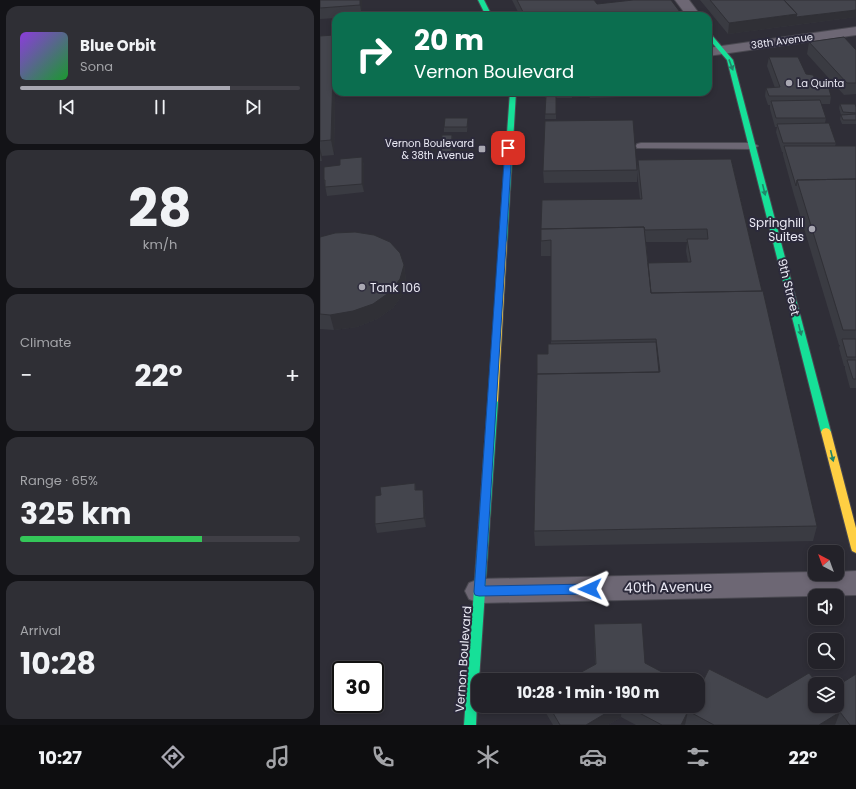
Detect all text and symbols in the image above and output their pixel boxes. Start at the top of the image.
text: 20 m [414,21,484,60]
icon: right [348,28,400,80]
street label: 38th Avenue [750,29,814,53]
text: Blue Orbit [80,35,156,56]
text: Sona [80,57,113,76]
text: Vernon Boulevard [414,59,574,84]
one-way arrow [728,59,734,71]
place label: La Quinta [797,76,844,91]
marker: La Quinta [784,78,794,88]
icon: previous [56,96,78,118]
icon: pause [149,96,171,118]
icon: next [242,96,264,118]
pin [491,131,525,165]
place label: Vernon Boulevard & 38th Avenue [385,136,474,163]
icon: arrive [497,137,519,159]
marker: Vernon Boulevard & 38th Avenue [477,144,487,154]
text: 28 [128,172,192,245]
one-way arrow [762,184,768,196]
place label: Springhill Suites [749,214,804,245]
marker: Springhill Suites [807,224,817,234]
text: km/h [143,235,177,254]
street label: 9th Street [774,257,804,317]
place label: Tank 106 [370,279,421,296]
marker: Tank 106 [357,282,367,292]
one-way arrow [797,324,803,336]
text: Climate [20,333,71,352]
text: 22° [134,354,183,397]
text: − [20,360,32,391]
text: + [285,360,300,391]
one-way arrow [830,449,836,462]
text: Range · 65% [20,471,98,490]
text: 325 km [20,492,131,535]
north arrow [808,545,844,581]
map controls [808,545,844,713]
position arrow [569,568,611,610]
street label: 40th Avenue [624,576,712,598]
button: sound [808,589,844,625]
street label: Vernon Boulevard [451,605,475,713]
text: Arrival [20,621,61,640]
button: search [808,633,844,669]
text: 10:28 [20,642,96,685]
speed limit sign: 30 [332,661,384,713]
button: layers [808,677,844,713]
text: 10:28 · 1 min · 190 m [517,682,659,703]
icon: directions [159,743,187,771]
icon: music [264,743,292,771]
icon: phone [369,743,397,771]
icon: climate [474,743,502,771]
icon: car [579,743,607,771]
icon: filters [684,743,712,771]
text: 10:27 [38,745,82,770]
text: 22° [789,745,817,770]

